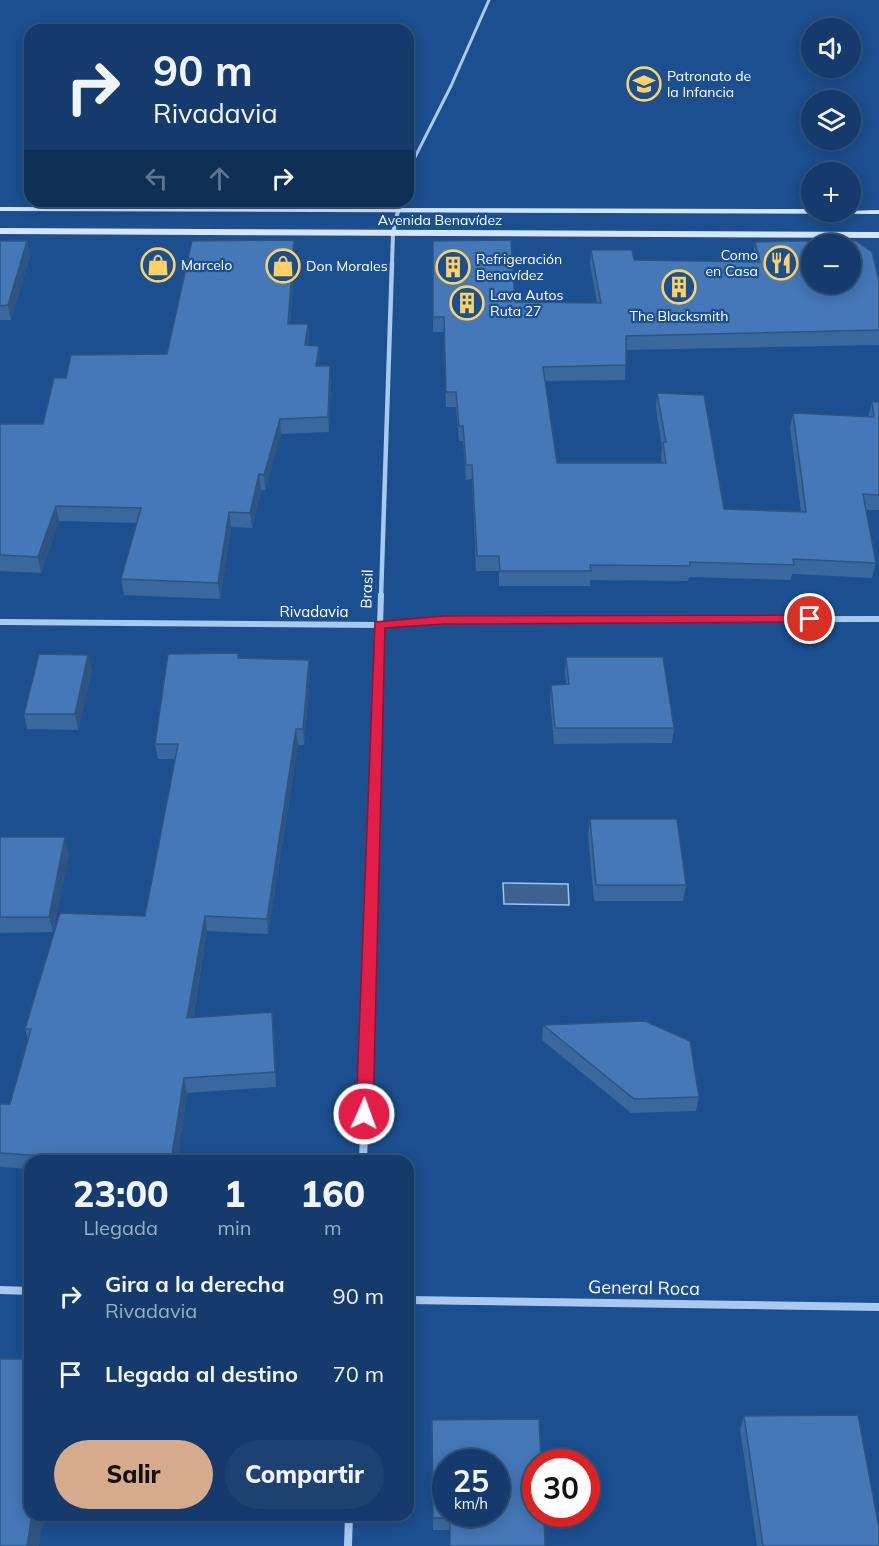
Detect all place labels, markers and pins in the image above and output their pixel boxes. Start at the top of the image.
school or university icon: Patronato de la Infancia [626,66,662,102]
place label: Patronato de la Infancia [667,67,751,101]
restaurant icon: Como en Casa [763,245,799,281]
place label: Como en Casa [705,246,758,280]
shop icon: Marcelo [140,247,176,283]
shop icon: Don Morales [265,248,301,284]
building icon: Refrigeración Benavídez [435,249,471,285]
place label: Refrigeración Benavídez [476,250,562,284]
place label: Marcelo [181,256,232,274]
place label: Don Morales [306,257,388,275]
building icon: The Blacksmith [661,269,697,305]
building icon: Lava Autos Ruta 27 [449,285,485,321]
place label: Lava Autos Ruta 27 [490,286,563,320]
place label: The Blacksmith [630,307,728,325]
pin [784,593,835,644]

